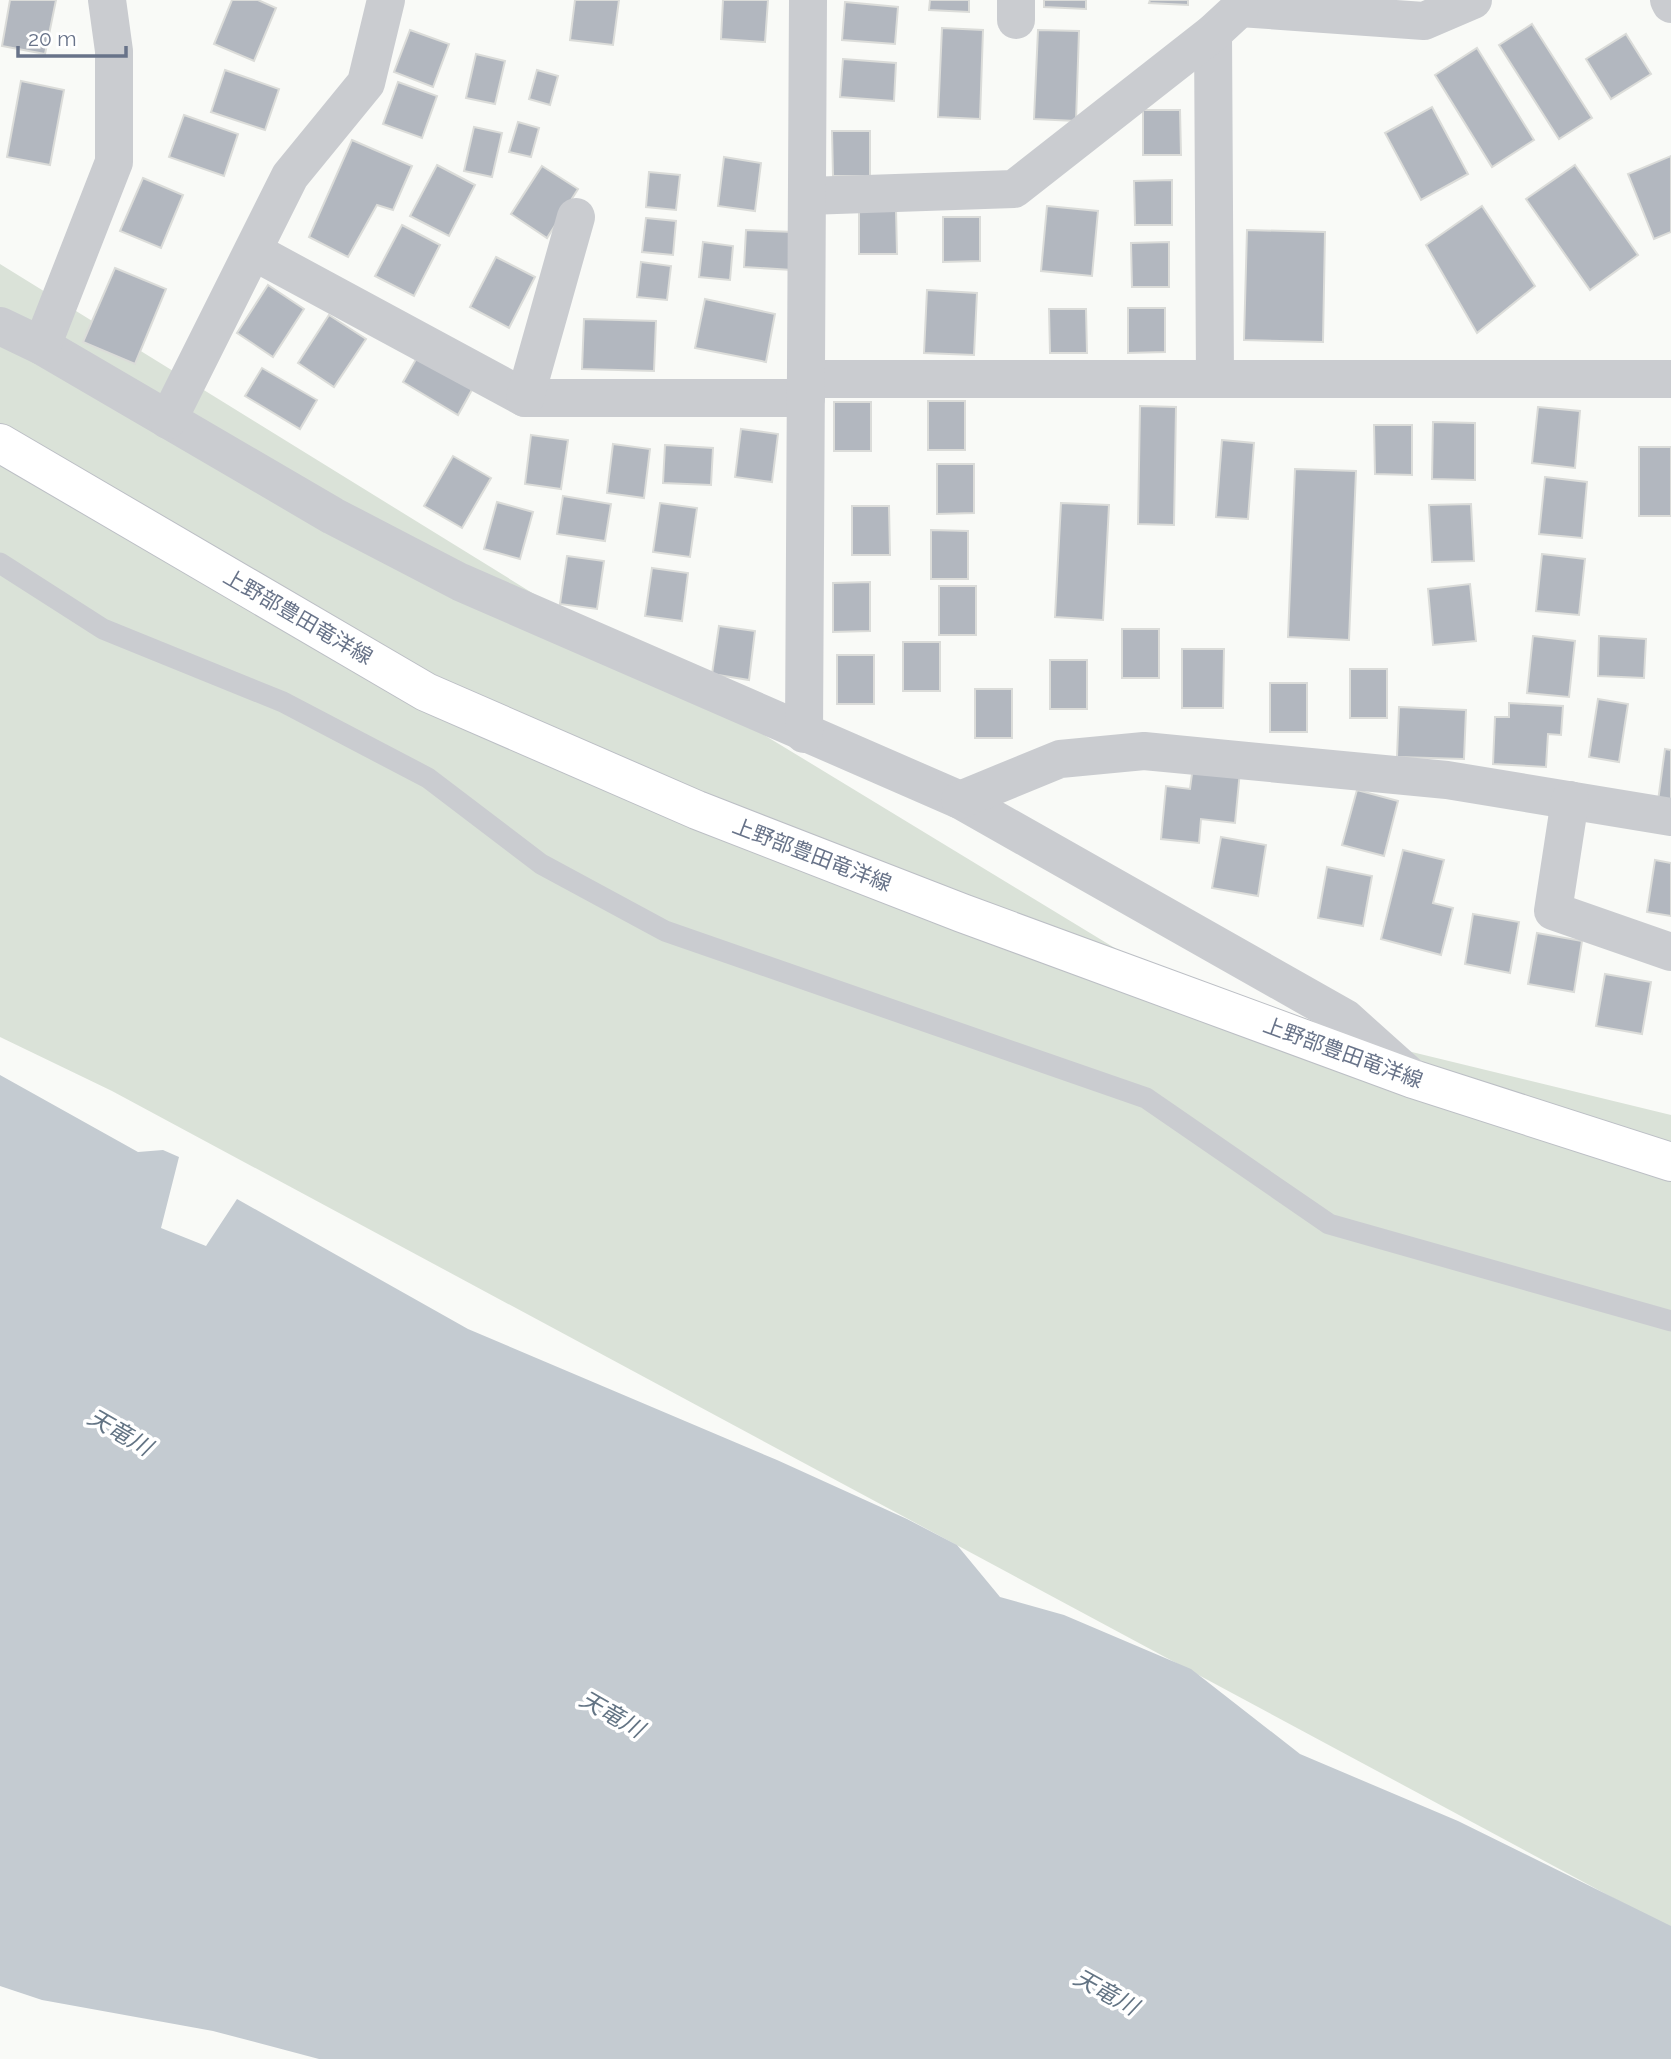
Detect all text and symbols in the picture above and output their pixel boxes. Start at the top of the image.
scale bar [18,14,126,58]
text: 20 m [28,26,76,51]
street label: 上野部豊田竜洋線 [219,564,377,669]
street label: 上野部豊田竜洋線 [729,813,895,896]
street label: 上野部豊田竜洋線 [1260,1012,1426,1093]
water label: 天竜川 [84,1403,159,1462]
water label: 天竜川 [576,1685,651,1744]
water label: 天竜川 [1070,1963,1146,2022]

